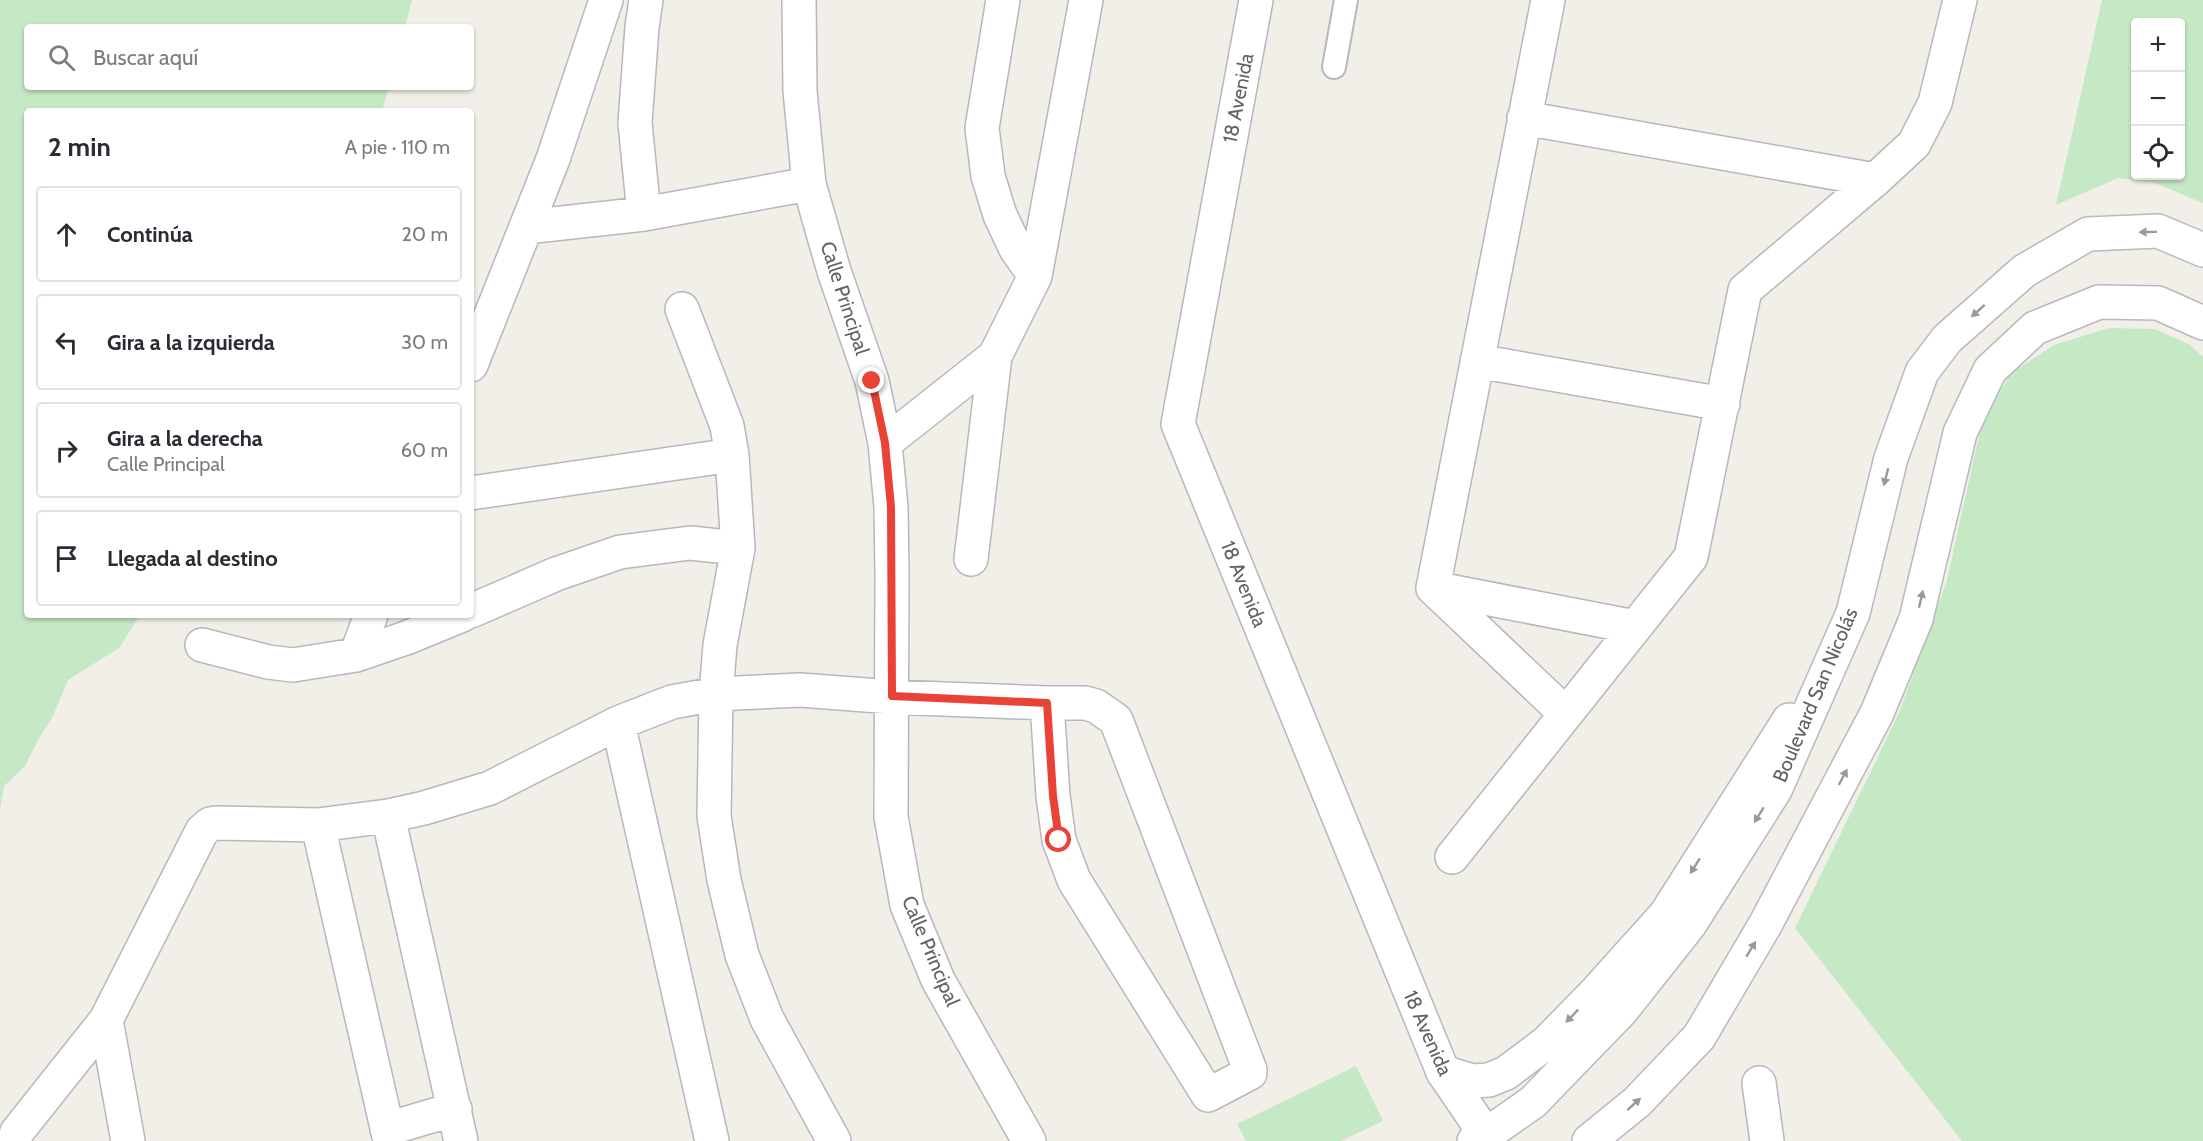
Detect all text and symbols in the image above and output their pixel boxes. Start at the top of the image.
map controls [2131,18,2185,180]
button: + [2131,18,2185,72]
search box [24,24,474,90]
icon: search [45,41,78,74]
text: Buscar aquí [93,44,198,71]
street label: 18 Avenida [1218,51,1259,145]
button: − [2131,72,2185,126]
button: locate [2131,126,2185,180]
text: 2 min [48,131,111,163]
text: A pie · 110 m [345,135,450,159]
icon: ahead [50,218,83,251]
text: Continúa [107,221,193,248]
text: 20 m [402,222,448,246]
one-way arrow [2139,227,2158,237]
street label: Calle Principal [815,238,875,358]
one-way arrow [1971,304,1986,317]
icon: left [50,326,83,359]
text: Gira a la izquierda [107,329,275,356]
text: 30 m [401,330,448,354]
route end [858,367,884,393]
text: Gira a la derecha [107,425,263,452]
icon: right [50,434,83,467]
text: 60 m [401,438,448,462]
text: Calle Principal [107,452,225,476]
one-way arrow [1881,468,1891,487]
street label: 18 Avenida [1216,537,1272,631]
icon: arrive [50,542,83,575]
text: Llegada al destino [107,545,278,572]
one-way arrow [1917,589,1926,608]
street label: Boulevard San Nicolás [1767,604,1863,786]
one-way arrow [1838,768,1848,785]
one-way arrow [1753,807,1764,824]
route start [1045,826,1071,852]
one-way arrow [1690,858,1701,874]
street label: Calle Principal [897,892,965,1010]
one-way arrow [1746,940,1756,957]
street label: 18 Avenida [1399,987,1458,1080]
one-way arrow [1566,1009,1580,1023]
one-way arrow [1627,1097,1642,1111]

